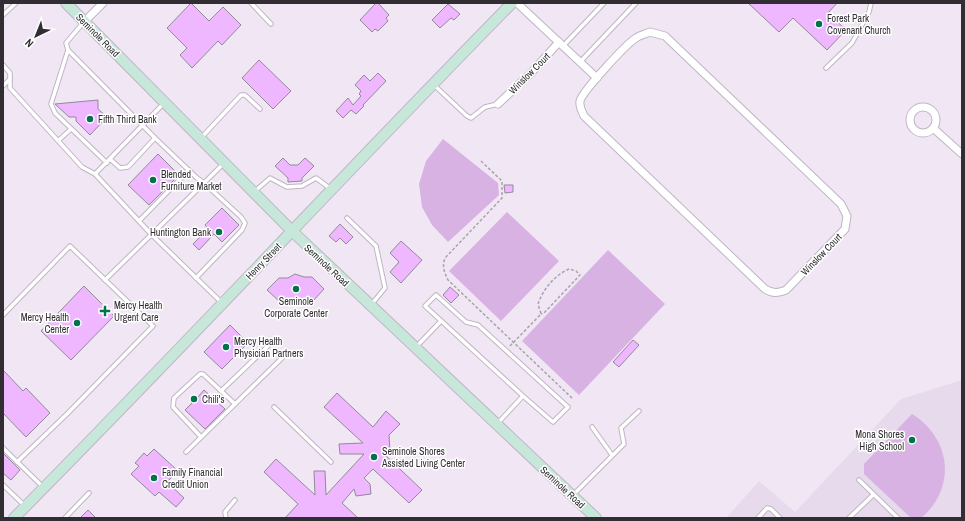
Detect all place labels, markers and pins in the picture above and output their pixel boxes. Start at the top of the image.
place label: Forest Park Covenant Church [827,12,891,37]
marker: Forest Park Covenant Church [814,19,824,29]
place label: Fifth Third Bank [98,113,158,126]
marker: Fifth Third Bank [85,114,95,124]
place label: Blended Furniture Market [161,168,222,193]
marker: Blended Furniture Market [148,175,158,185]
place label: Huntington Bank [150,226,212,239]
marker: Huntington Bank [214,227,224,237]
marker: Seminole Corporate Center [291,284,301,294]
place label: Seminole Corporate Center [264,295,328,320]
place label: Mercy Health Urgent Care [114,299,162,324]
marker: Mercy Health Urgent Care [99,305,111,317]
place label: Mercy Health Center [21,311,69,336]
marker: Mercy Health Center [72,318,82,328]
place label: Mercy Health Physician Partners [234,335,303,360]
marker: Mercy Health Physician Partners [221,342,231,352]
place label: Chili's [202,393,225,406]
marker: Chili's [189,394,199,404]
place label: Mona Shores High School [855,428,904,453]
marker: Mona Shores High School [907,435,917,445]
place label: Seminole Shores Assisted Living Center [381,445,465,470]
marker: Seminole Shores Assisted Living Center [369,452,379,462]
place label: Family Financial Credit Union [162,466,222,491]
marker: Family Financial Credit Union [149,473,159,483]

